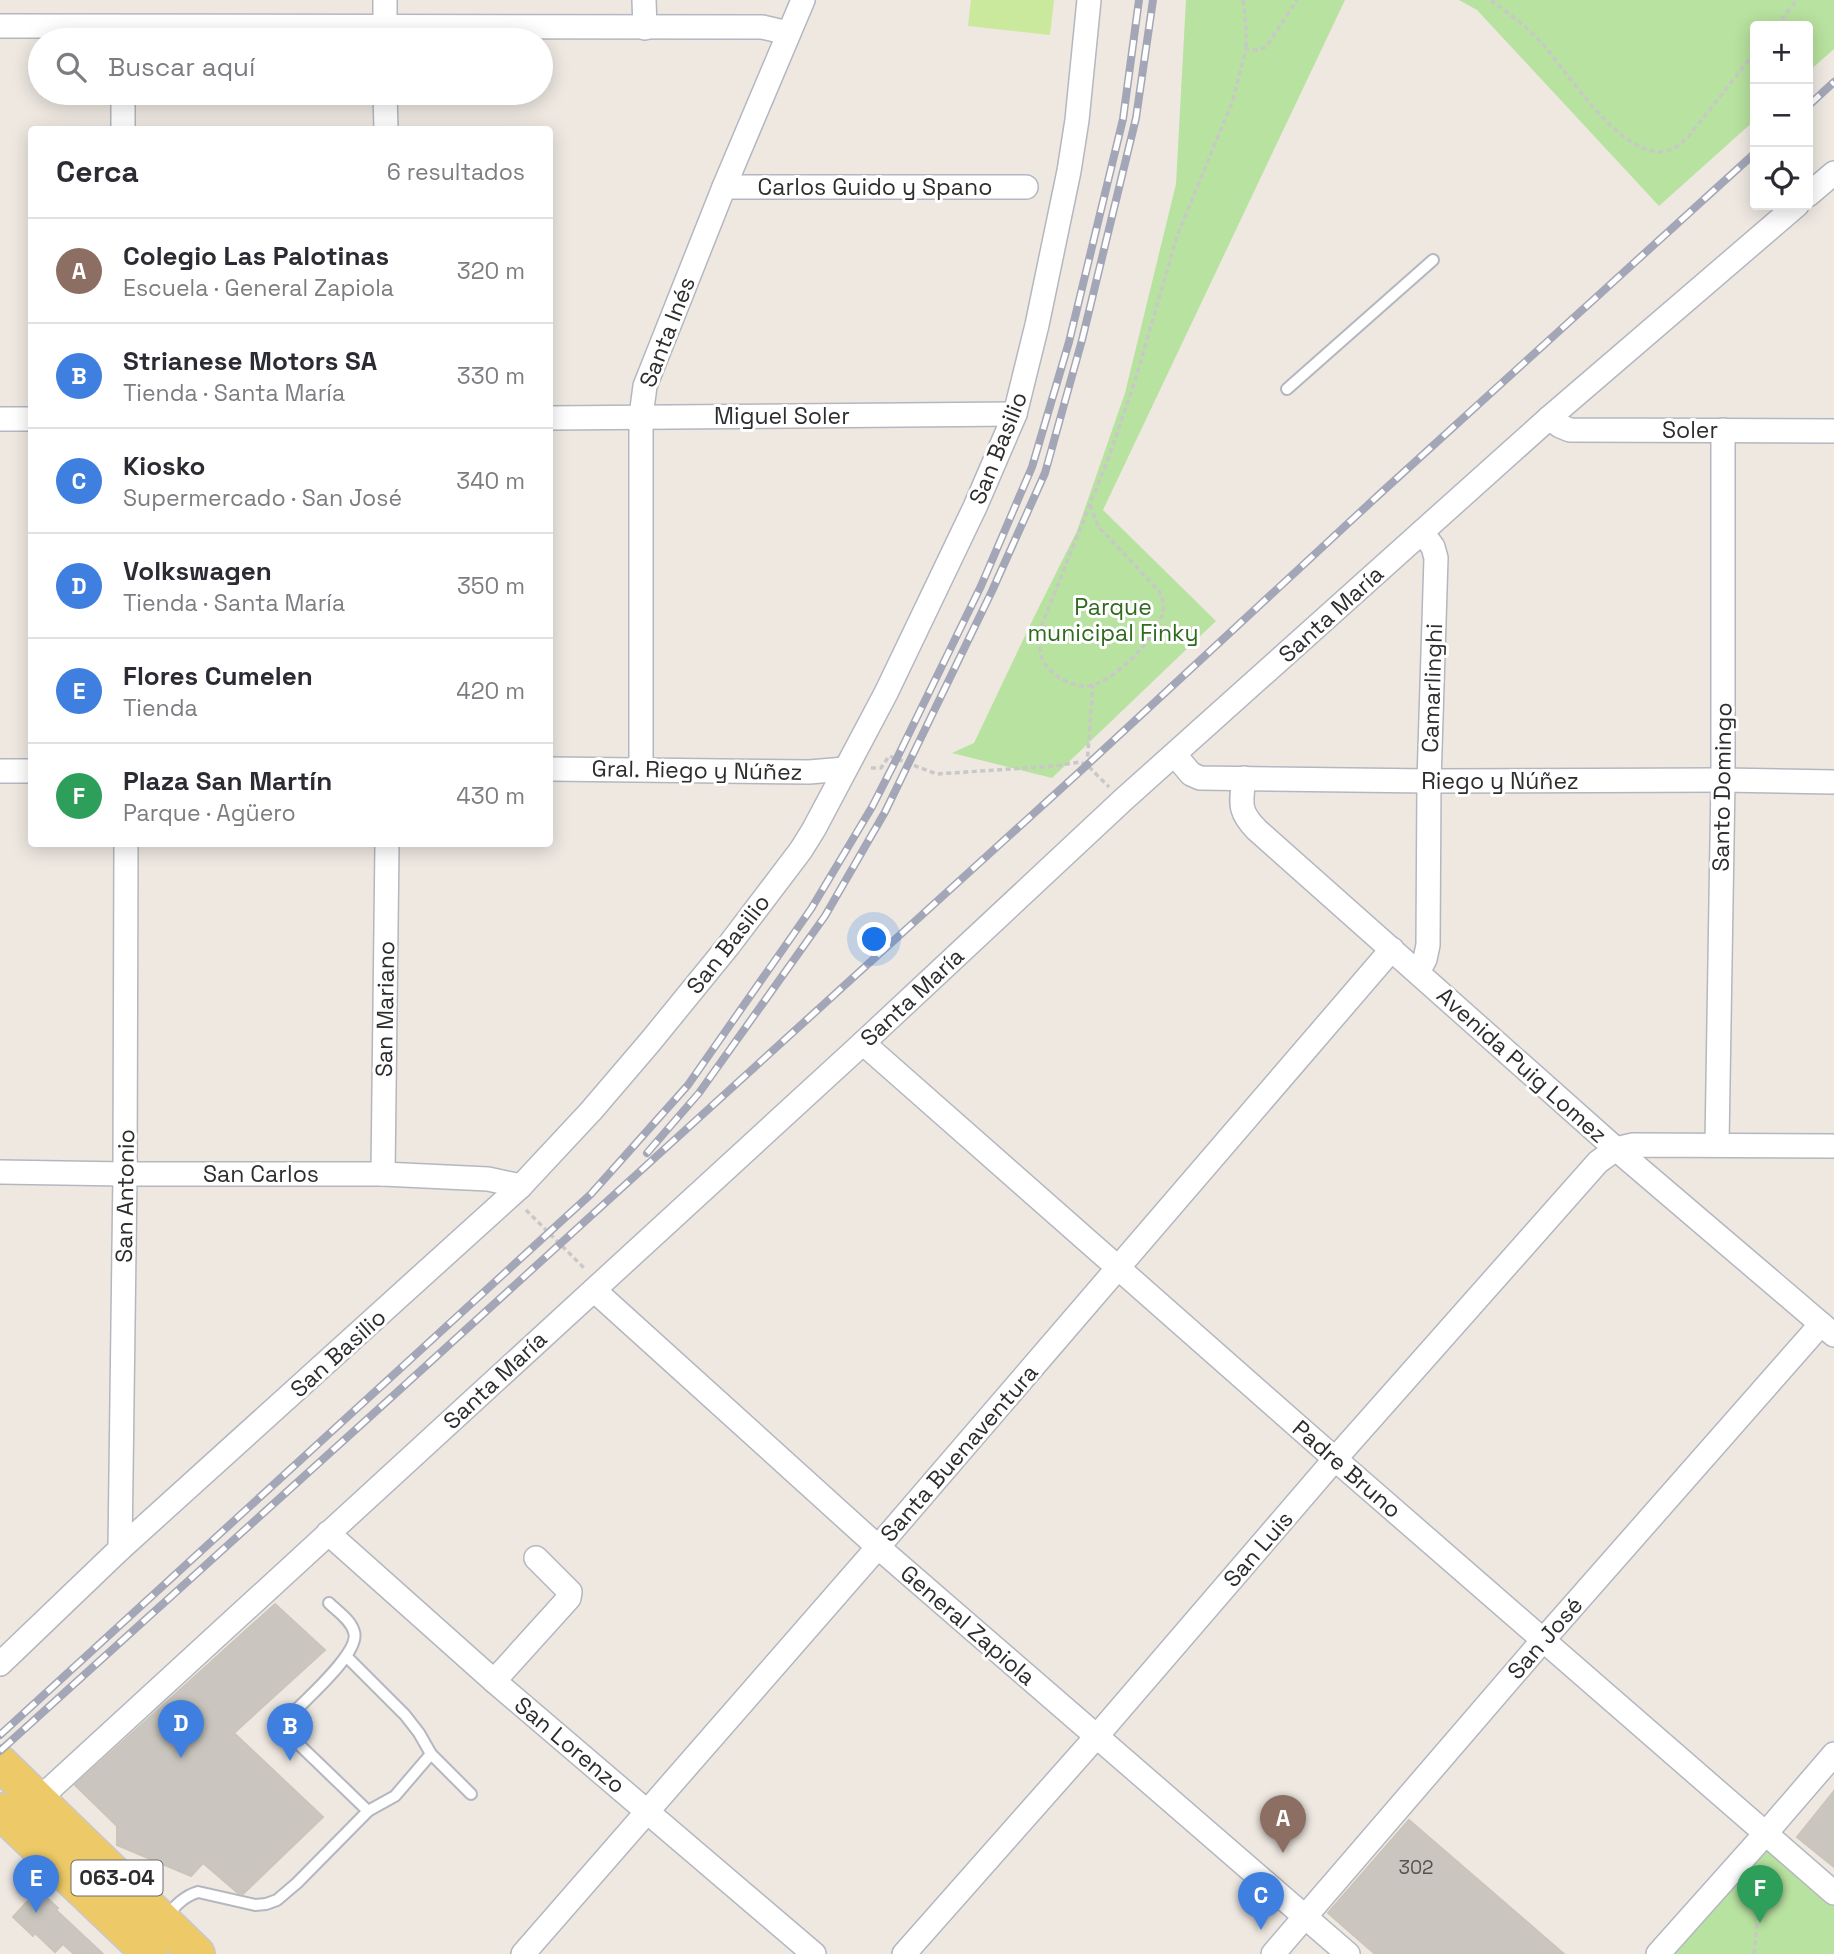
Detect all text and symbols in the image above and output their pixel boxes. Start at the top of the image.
map controls [1750,21,1813,210]
button: + [1750,21,1813,84]
search box [28,28,553,105]
icon: search [52,48,90,86]
text: Buscar aquí [108,50,255,84]
button: − [1750,84,1813,147]
button: locate [1750,147,1813,210]
text: Cerca [56,152,139,191]
text: 6 resultados [387,157,525,187]
street label: Carlos Guido y Spano [758,172,992,202]
text: Colegio Las Palotinas [123,239,389,273]
text: A [72,256,86,286]
text: 320 m [457,256,525,286]
street label: Santa Inés [632,272,702,392]
text: Escuela · General Zapiola [123,273,394,303]
text: Strianese Motors SA [123,344,377,378]
text: B [71,361,87,391]
text: 330 m [457,361,525,391]
text: Tienda · Santa María [123,378,345,408]
street label: San Basilio [962,387,1034,509]
street label: Miguel Soler [714,401,850,431]
street label: Soler [1662,415,1718,445]
text: Kiosko [123,449,206,483]
text: C [72,466,86,496]
text: 340 m [456,466,525,496]
text: Supermercado · San José [123,483,402,513]
text: Volkswagen [123,554,272,588]
street label: Santa María [1272,559,1390,669]
text: D [71,571,87,601]
text: 350 m [457,571,525,601]
text: Tienda · Santa María [123,588,345,618]
park label: Parque municipal Finky [1028,592,1198,648]
street label: Camarlinghi [1415,623,1449,753]
text: Flores Cumelen [123,659,313,693]
text: E [73,676,85,706]
text: 420 m [456,676,525,706]
text: Tienda [123,693,198,723]
street label: Santo Domingo [1706,702,1738,872]
street label: Gral. Riego y Núñez [591,753,803,787]
text: Plaza San Martín [123,764,332,798]
street label: Riego y Núñez [1421,766,1579,796]
text: F [73,781,85,811]
text: 430 m [456,781,525,811]
text: Parque · Agüero [123,798,296,828]
street label: San Basilio [680,888,776,1000]
your location [857,922,891,956]
street label: San Mariano [369,941,401,1077]
street label: Santa María [854,941,970,1053]
street label: Avenida Puig Lomez [1431,981,1613,1149]
street label: San Antonio [109,1129,141,1263]
street label: San Carlos [203,1159,319,1189]
street label: San Basilio [284,1302,392,1404]
street label: Santa María [437,1324,553,1436]
street label: Santa Buenaventura [874,1358,1044,1548]
street label: Padre Bruno [1286,1413,1408,1525]
street label: San Luis [1217,1505,1299,1593]
street label: General Zapiola [894,1558,1042,1692]
street label: San José [1501,1590,1589,1686]
street label: San Lorenzo [508,1690,632,1800]
pin: D [158,1700,204,1758]
pin: B [267,1703,313,1761]
pin: A [1260,1795,1306,1853]
pin: E [13,1855,59,1913]
house number: 302 [1398,1855,1434,1880]
road number: 063-04 [72,1860,162,1896]
pin: F [1737,1865,1783,1923]
pin: C [1238,1872,1284,1930]

